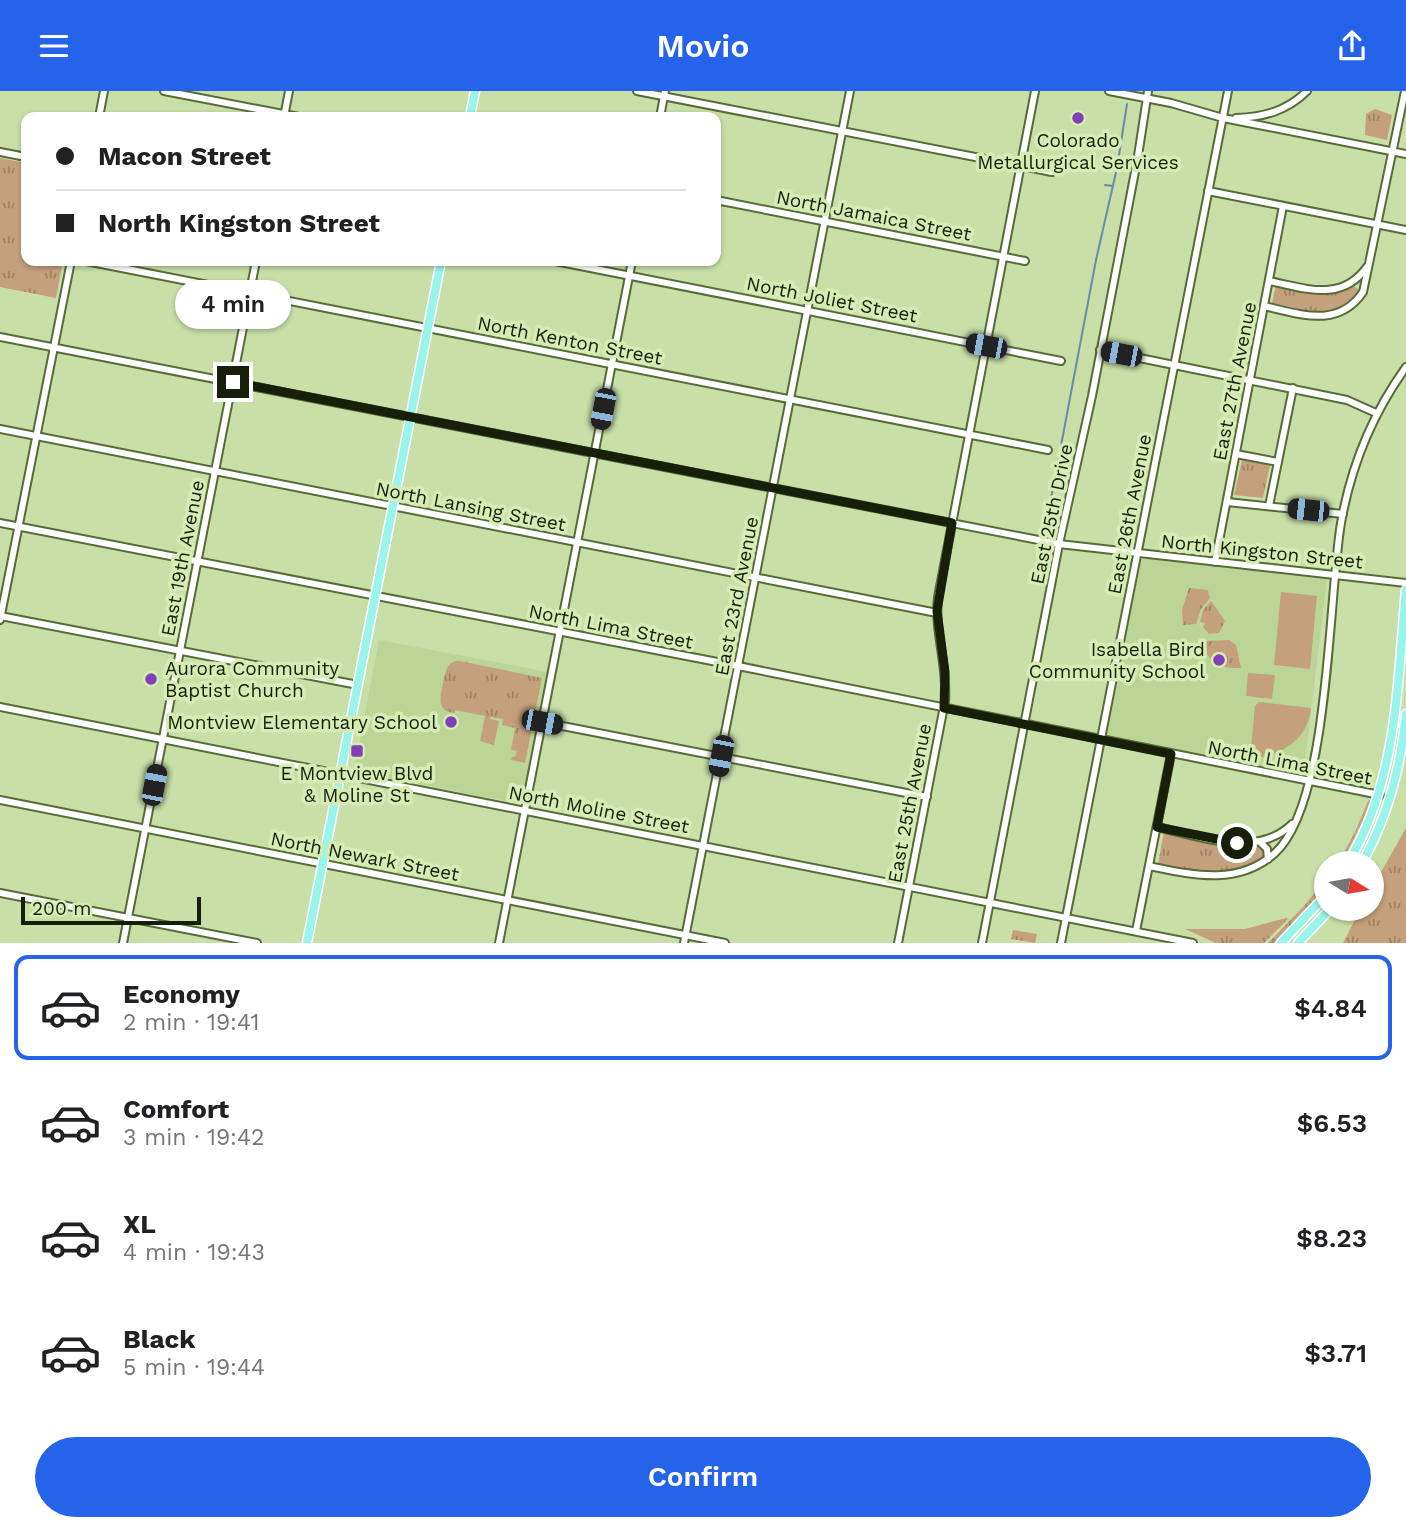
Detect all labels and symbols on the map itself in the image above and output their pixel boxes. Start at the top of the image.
marker: Colorado Metallurgical Services [1070,110,1086,126]
place label: Colorado Metallurgical Services [977,129,1179,174]
street label: North Jamaica Street [775,185,973,246]
street label: North Joliet Street [745,272,919,327]
callout: 4 min [175,281,291,329]
street label: East 27th Avenue [1208,300,1261,462]
street label: North Kenton Street [476,311,664,370]
car [964,332,1009,360]
car [1099,340,1144,368]
route end [217,366,249,398]
car [589,386,618,432]
street label: East 26th Avenue [1103,432,1156,596]
street label: East 25th Drive [1025,442,1078,586]
street label: North Lansing Street [374,477,568,536]
street label: East 19th Avenue [156,478,209,638]
car [1287,497,1330,523]
street label: East 23rd Avenue [710,514,763,678]
street label: North Kingston Street [1160,529,1364,574]
street label: North Lima Street [527,599,695,654]
place label: Isabella Bird Community School [1029,638,1205,683]
marker: Isabella Bird Community School [1211,652,1227,668]
place label: Aurora Community Baptist Church [165,657,339,702]
marker: Aurora Community Baptist Church [143,671,159,687]
car [520,708,565,736]
place label: Montview Elementary School [167,711,437,734]
marker: Montview Elementary School [443,714,459,730]
street label: East 25th Avenue [883,721,936,885]
car [707,733,736,779]
street label: North Lima Street [1206,735,1374,790]
marker: E Montview Blvd & Moline St [349,743,365,759]
car [140,762,169,808]
place label: E Montview Blvd & Moline St [281,762,433,807]
street label: North Moline Street [507,781,691,838]
street label: North Newark Street [269,827,461,886]
route start [1221,827,1253,859]
north arrow [1314,851,1384,921]
scale bar [21,894,201,926]

